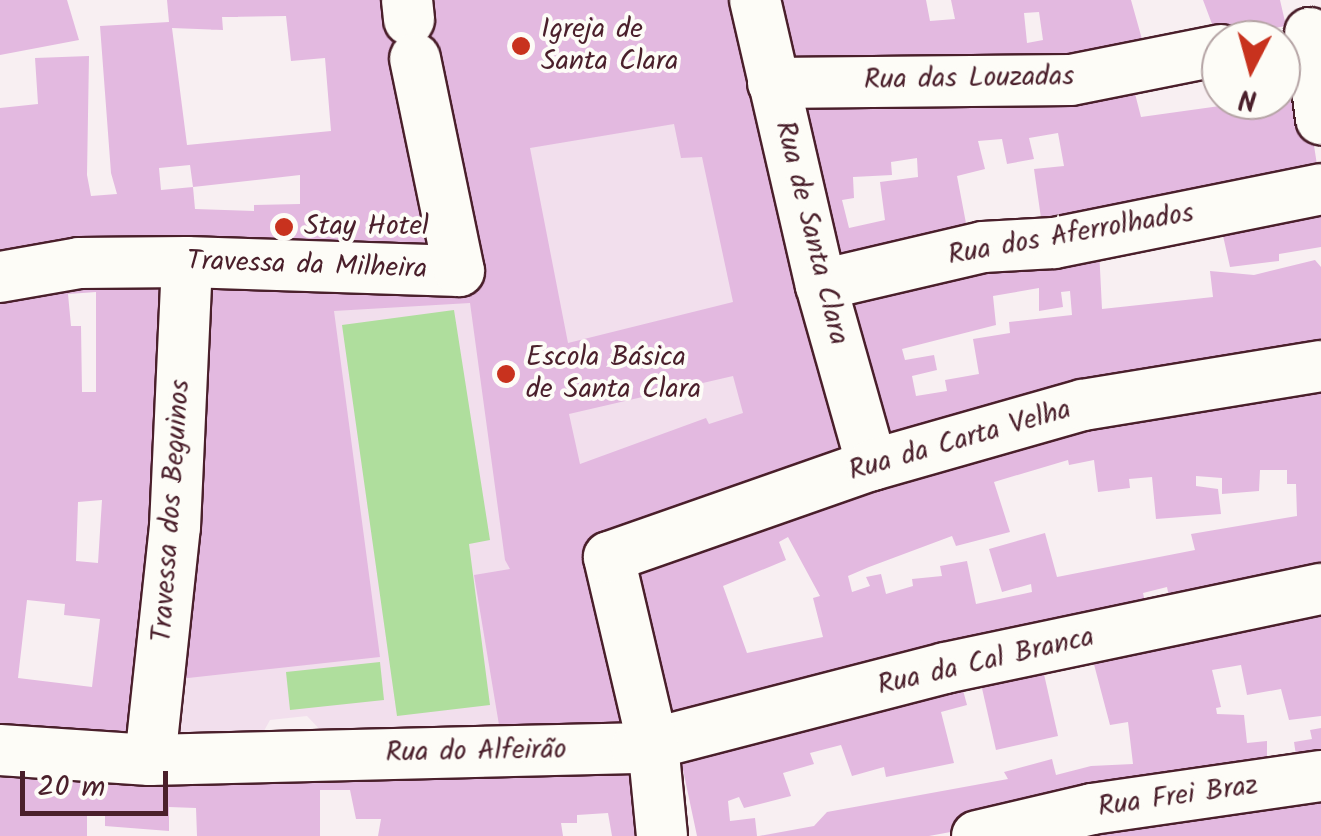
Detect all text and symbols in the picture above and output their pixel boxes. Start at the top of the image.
place label: Igreja de Santa Clara [541,13,678,79]
north arrow [1201,20,1301,120]
marker: Igreja de Santa Clara [510,35,532,57]
street label: Rua das Louzadas [864,60,1074,98]
text: N [1237,75,1259,122]
street label: Rua de Santa Clara [767,118,855,348]
street label: Rua dos Aferrolhados [945,197,1197,273]
place label: Stay Hotel [304,210,429,244]
marker: Stay Hotel [273,216,295,238]
street label: Travessa da Milheira [186,245,428,287]
place label: Escola Básica de Santa Clara [526,341,701,407]
marker: Escola Básica de Santa Clara [495,363,517,385]
street label: Travessa dos Beguinos [146,379,198,643]
street label: Rua da Carta Velha [845,393,1075,489]
street label: Rua da Cal Branca [874,621,1098,703]
street label: Rua do Alfeirão [385,734,567,770]
scale bar [25,751,172,813]
text: 20 m [37,764,105,812]
street label: Rua Frei Braz [1096,769,1260,825]

